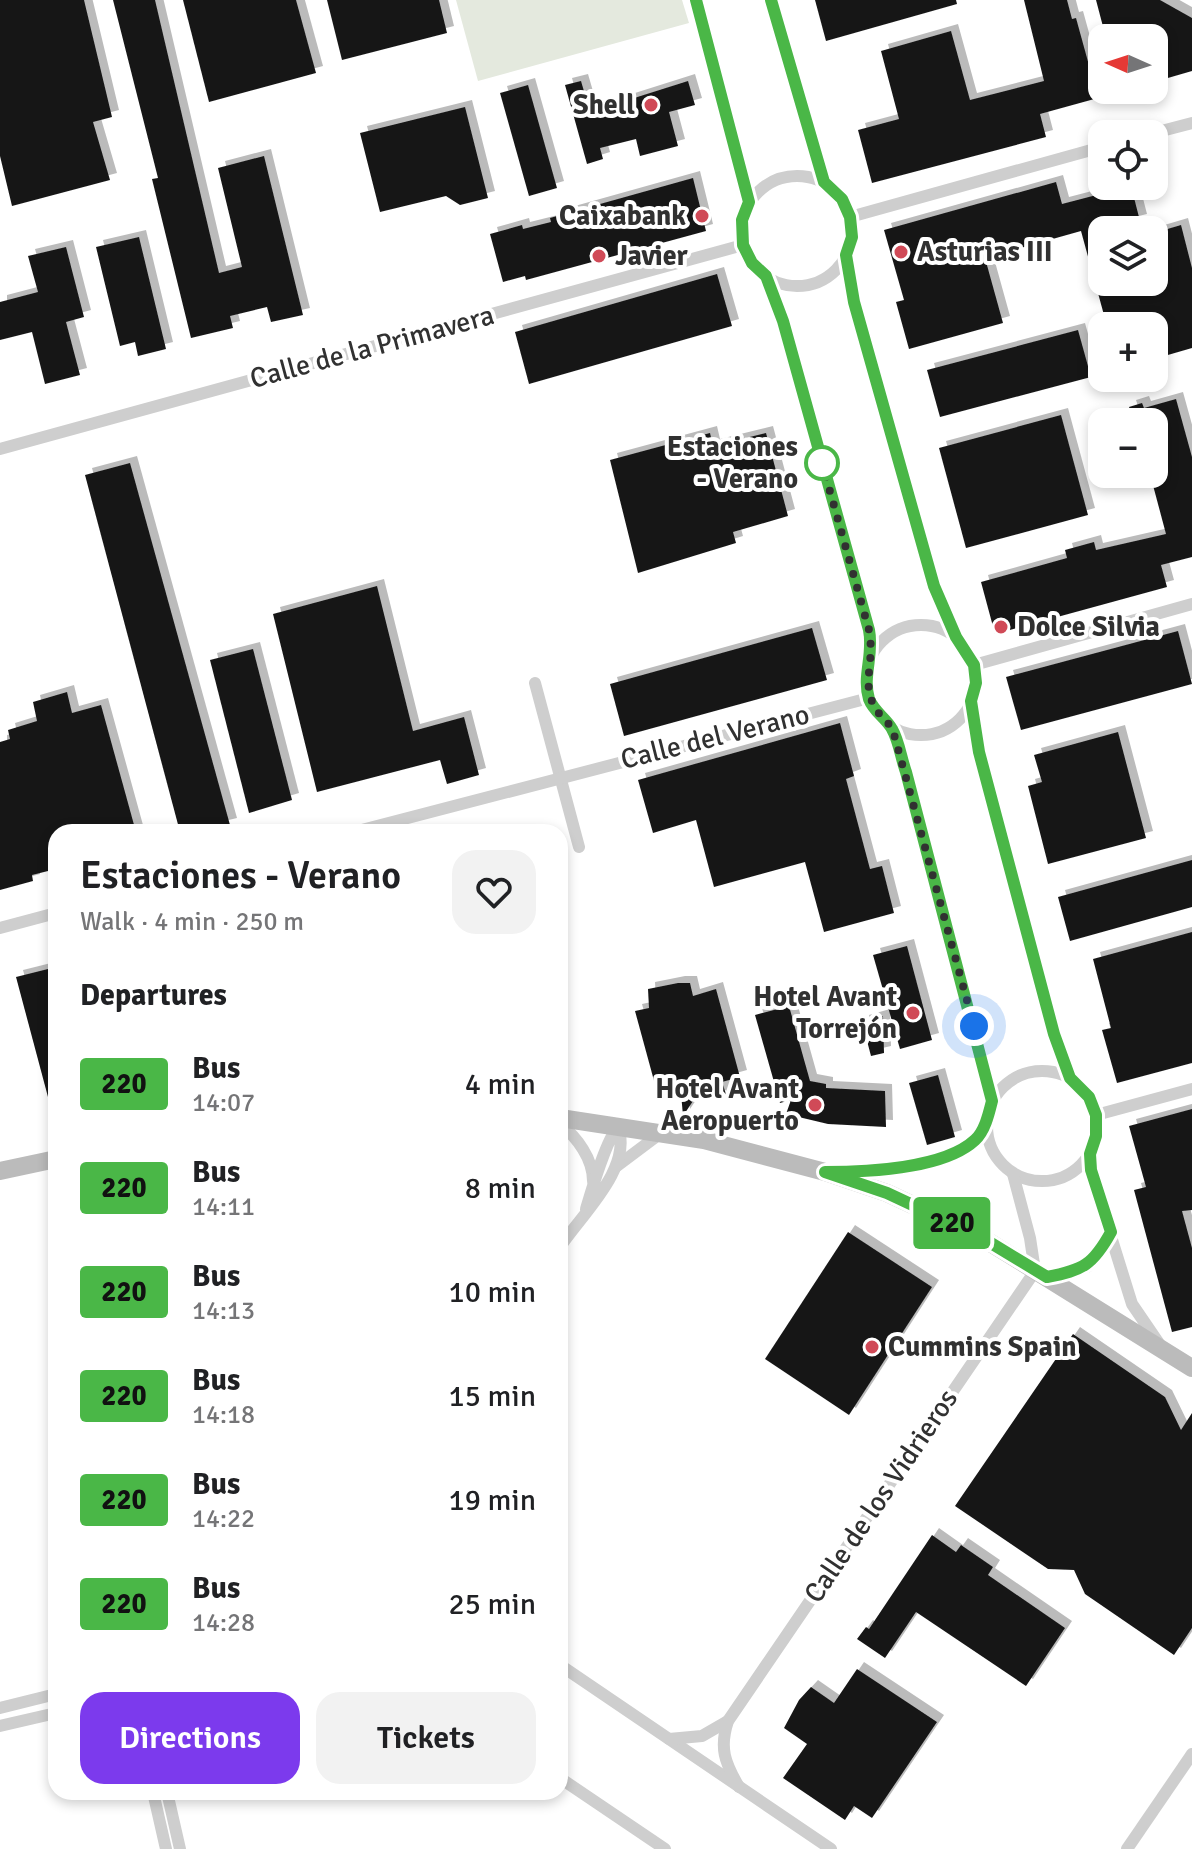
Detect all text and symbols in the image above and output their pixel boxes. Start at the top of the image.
north arrow [1088,24,1168,104]
map controls [1088,24,1168,488]
place label: Shell [573,88,635,122]
marker: Shell [642,96,660,114]
button: locate [1088,120,1168,200]
place label: Caixabank [559,199,686,233]
marker: Caixabank [693,207,711,225]
button: layers [1088,216,1168,296]
place label: Asturias III [917,235,1053,269]
place label: Javier [615,239,689,273]
marker: Asturias III [892,243,910,261]
marker: Javier [590,247,608,265]
street label: Calle de la Primavera [246,298,498,396]
button: + [1088,312,1168,392]
button: − [1088,408,1168,488]
place label: Estaciones - Verano [667,430,798,496]
marker: Estaciones - Verano [805,446,839,480]
place label: Dolce Silvia [1017,610,1160,644]
marker: Dolce Silvia [992,618,1010,636]
street label: Calle del Verano [617,697,813,777]
button: heart [452,850,536,934]
text: Estaciones - Verano [80,852,401,899]
text: Walk · 4 min · 250 m [80,906,304,938]
text: Departures [80,977,227,1014]
place label: Hotel Avant Torrejón [753,980,898,1046]
marker: Hotel Avant Torrejón [904,1004,922,1022]
your location [954,1006,994,1046]
text: Bus [192,1050,240,1087]
text: 4 min [465,1066,536,1103]
text: 220 [101,1067,147,1101]
place label: Hotel Avant Aeropuerto [655,1072,800,1138]
text: 14:07 [192,1087,255,1119]
marker: Hotel Avant Aeropuerto [806,1096,824,1114]
text: Bus [192,1154,240,1191]
text: 8 min [465,1170,536,1207]
text: 220 [101,1171,147,1205]
text: 14:11 [192,1191,255,1223]
line badge: 220 [906,1197,998,1249]
text: 220 [929,1206,975,1240]
text: Bus [192,1258,240,1295]
text: 10 min [449,1274,536,1311]
text: 220 [101,1275,147,1309]
text: 14:13 [192,1295,255,1327]
place label: Cummins Spain [888,1330,1077,1364]
marker: Cummins Spain [863,1338,881,1356]
text: Bus [192,1362,240,1399]
text: 15 min [449,1378,536,1415]
text: 220 [101,1379,147,1413]
street label: Calle de los Vidrieros [797,1383,965,1609]
text: 14:18 [192,1399,255,1431]
text: Bus [192,1466,240,1503]
text: 19 min [449,1482,536,1519]
text: 220 [101,1483,147,1517]
text: 14:22 [192,1503,255,1535]
text: Bus [192,1570,240,1607]
text: 25 min [449,1586,536,1623]
text: 220 [101,1587,147,1621]
text: 14:28 [192,1607,255,1639]
button: Directions [80,1692,300,1784]
button: Tickets [316,1692,536,1784]

